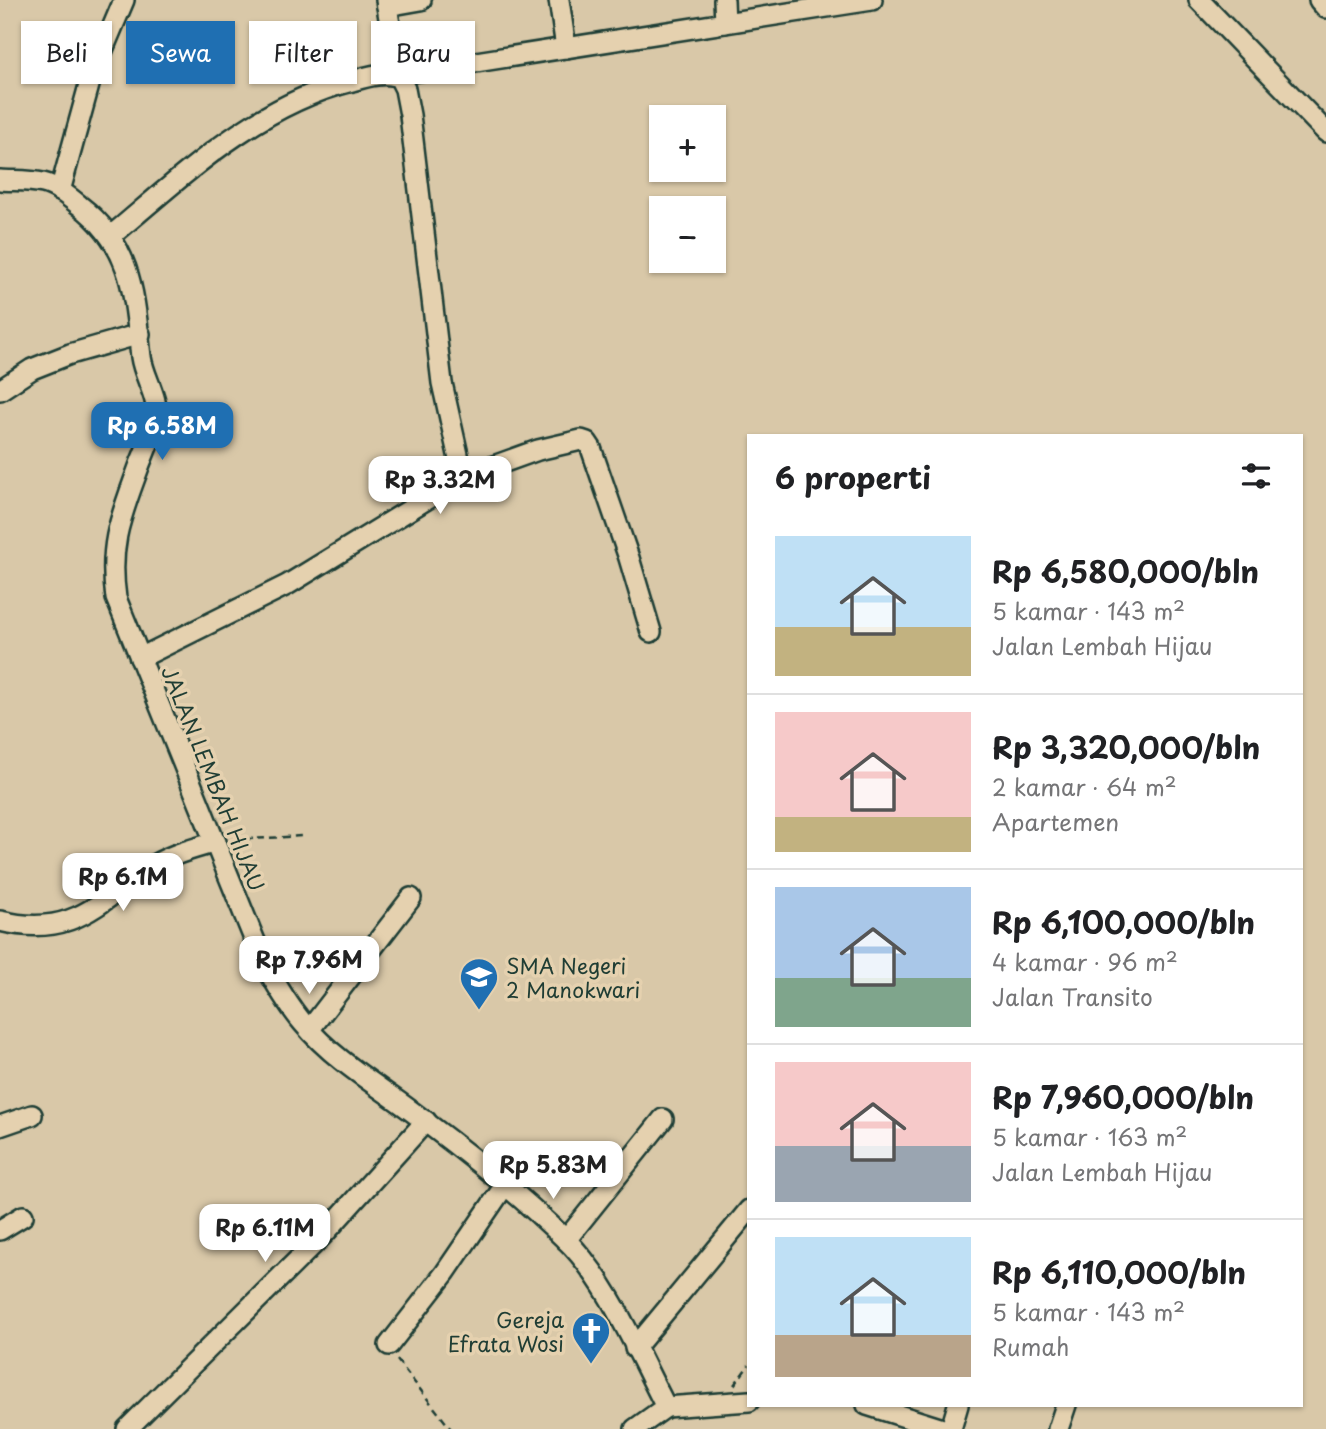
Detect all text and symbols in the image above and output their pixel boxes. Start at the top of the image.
chip: Beli [21,21,112,84]
chip: Sewa [126,21,235,84]
chip: Filter [249,21,357,84]
chip: Baru [371,21,475,84]
map controls [649,105,726,273]
button: + [649,105,726,182]
button: − [649,196,726,273]
pin: Rp 6.58M [90,402,234,462]
text: Rp 6.58M [107,407,217,442]
text: 6 properti [775,454,931,499]
pin: Rp 3.32M [368,456,512,516]
icon: filters [1237,457,1275,495]
text: Rp 3.32M [384,461,496,496]
text: Rp 6,580,000/bln [992,548,1259,593]
icon: home [831,564,915,648]
text: 5 kamar · 143 m² [992,593,1185,628]
text: Jalan Lembah Hijau [992,628,1212,663]
street label: JALAN LEMBAH HIJAU [154,661,274,895]
text: Rp 3,320,000/bln [992,724,1260,769]
icon: home [831,740,915,824]
text: 2 kamar · 64 m² [992,769,1177,804]
text: Apartemen [992,804,1119,839]
pin: Rp 6.1M [58,853,188,913]
text: Rp 6.1M [78,858,168,893]
text: Rp 6,100,000/bln [992,899,1255,944]
icon: home [831,915,915,999]
pin: Rp 7.96M [237,936,381,996]
text: Rp 7.96M [255,941,363,976]
text: 4 kamar · 96 m² [992,944,1178,979]
place label: SMA Negeri 2 Manokwari [506,949,640,1005]
school or university icon: SMA Negeri 2 Manokwari [458,956,500,1011]
text: Jalan Transito [992,979,1153,1014]
text: Rp 7,960,000/bln [992,1074,1254,1119]
icon: home [831,1090,915,1174]
text: 5 kamar · 163 m² [992,1119,1187,1154]
pin: Rp 5.83M [481,1142,625,1201]
text: Rp 5.83M [499,1146,607,1181]
text: Jalan Lembah Hijau [992,1154,1212,1189]
pin: Rp 6.11M [193,1204,337,1264]
text: Rp 6.11M [215,1209,315,1244]
text: Rp 6,110,000/bln [992,1249,1246,1294]
icon: home [831,1265,915,1349]
text: 5 kamar · 143 m² [992,1294,1185,1329]
place label: Gereja Efrata Wosi [448,1303,564,1359]
church icon: Gereja Efrata Wosi [570,1310,612,1365]
text: Rumah [992,1329,1069,1364]

